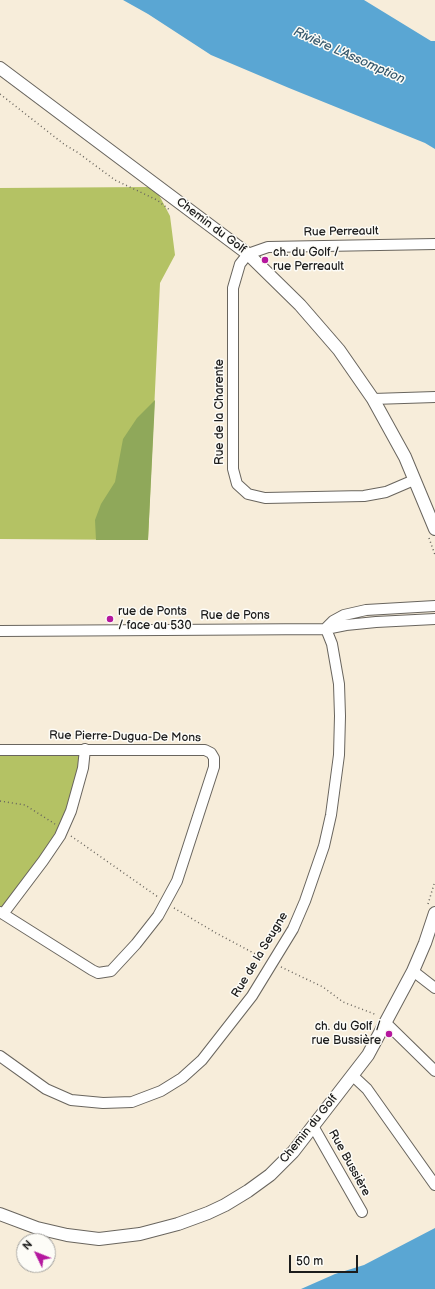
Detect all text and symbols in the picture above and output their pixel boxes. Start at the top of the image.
water label: Rivière L'Assomption [291,24,407,88]
street label: Chemin du Golf [173,195,249,257]
street label: Rue Perreault [303,224,379,240]
place label: ch. du Golf / rue Perreault [273,246,344,274]
marker: ch. du Golf / rue Perreault [260,255,270,265]
street label: Rue de la Charente [213,359,227,465]
place label: rue de Ponts / face au 530 [118,605,191,633]
street label: Rue de Pons [200,609,270,623]
marker: rue de Ponts / face au 530 [105,614,115,624]
street label: Rue Pierre-Dugua-De Mons [49,728,201,746]
street label: Rue de la Seugne [229,910,291,1000]
place label: ch. du Golf / rue Bussière [312,1020,381,1048]
marker: ch. du Golf / rue Bussière [384,1029,394,1039]
street label: Chemin du Golf [277,1092,341,1166]
street label: Rue Bussière [325,1127,373,1199]
north arrow [16,1233,56,1273]
text: N [20,1238,35,1253]
scale bar [291,1247,360,1273]
text: 50 m [296,1254,323,1269]

